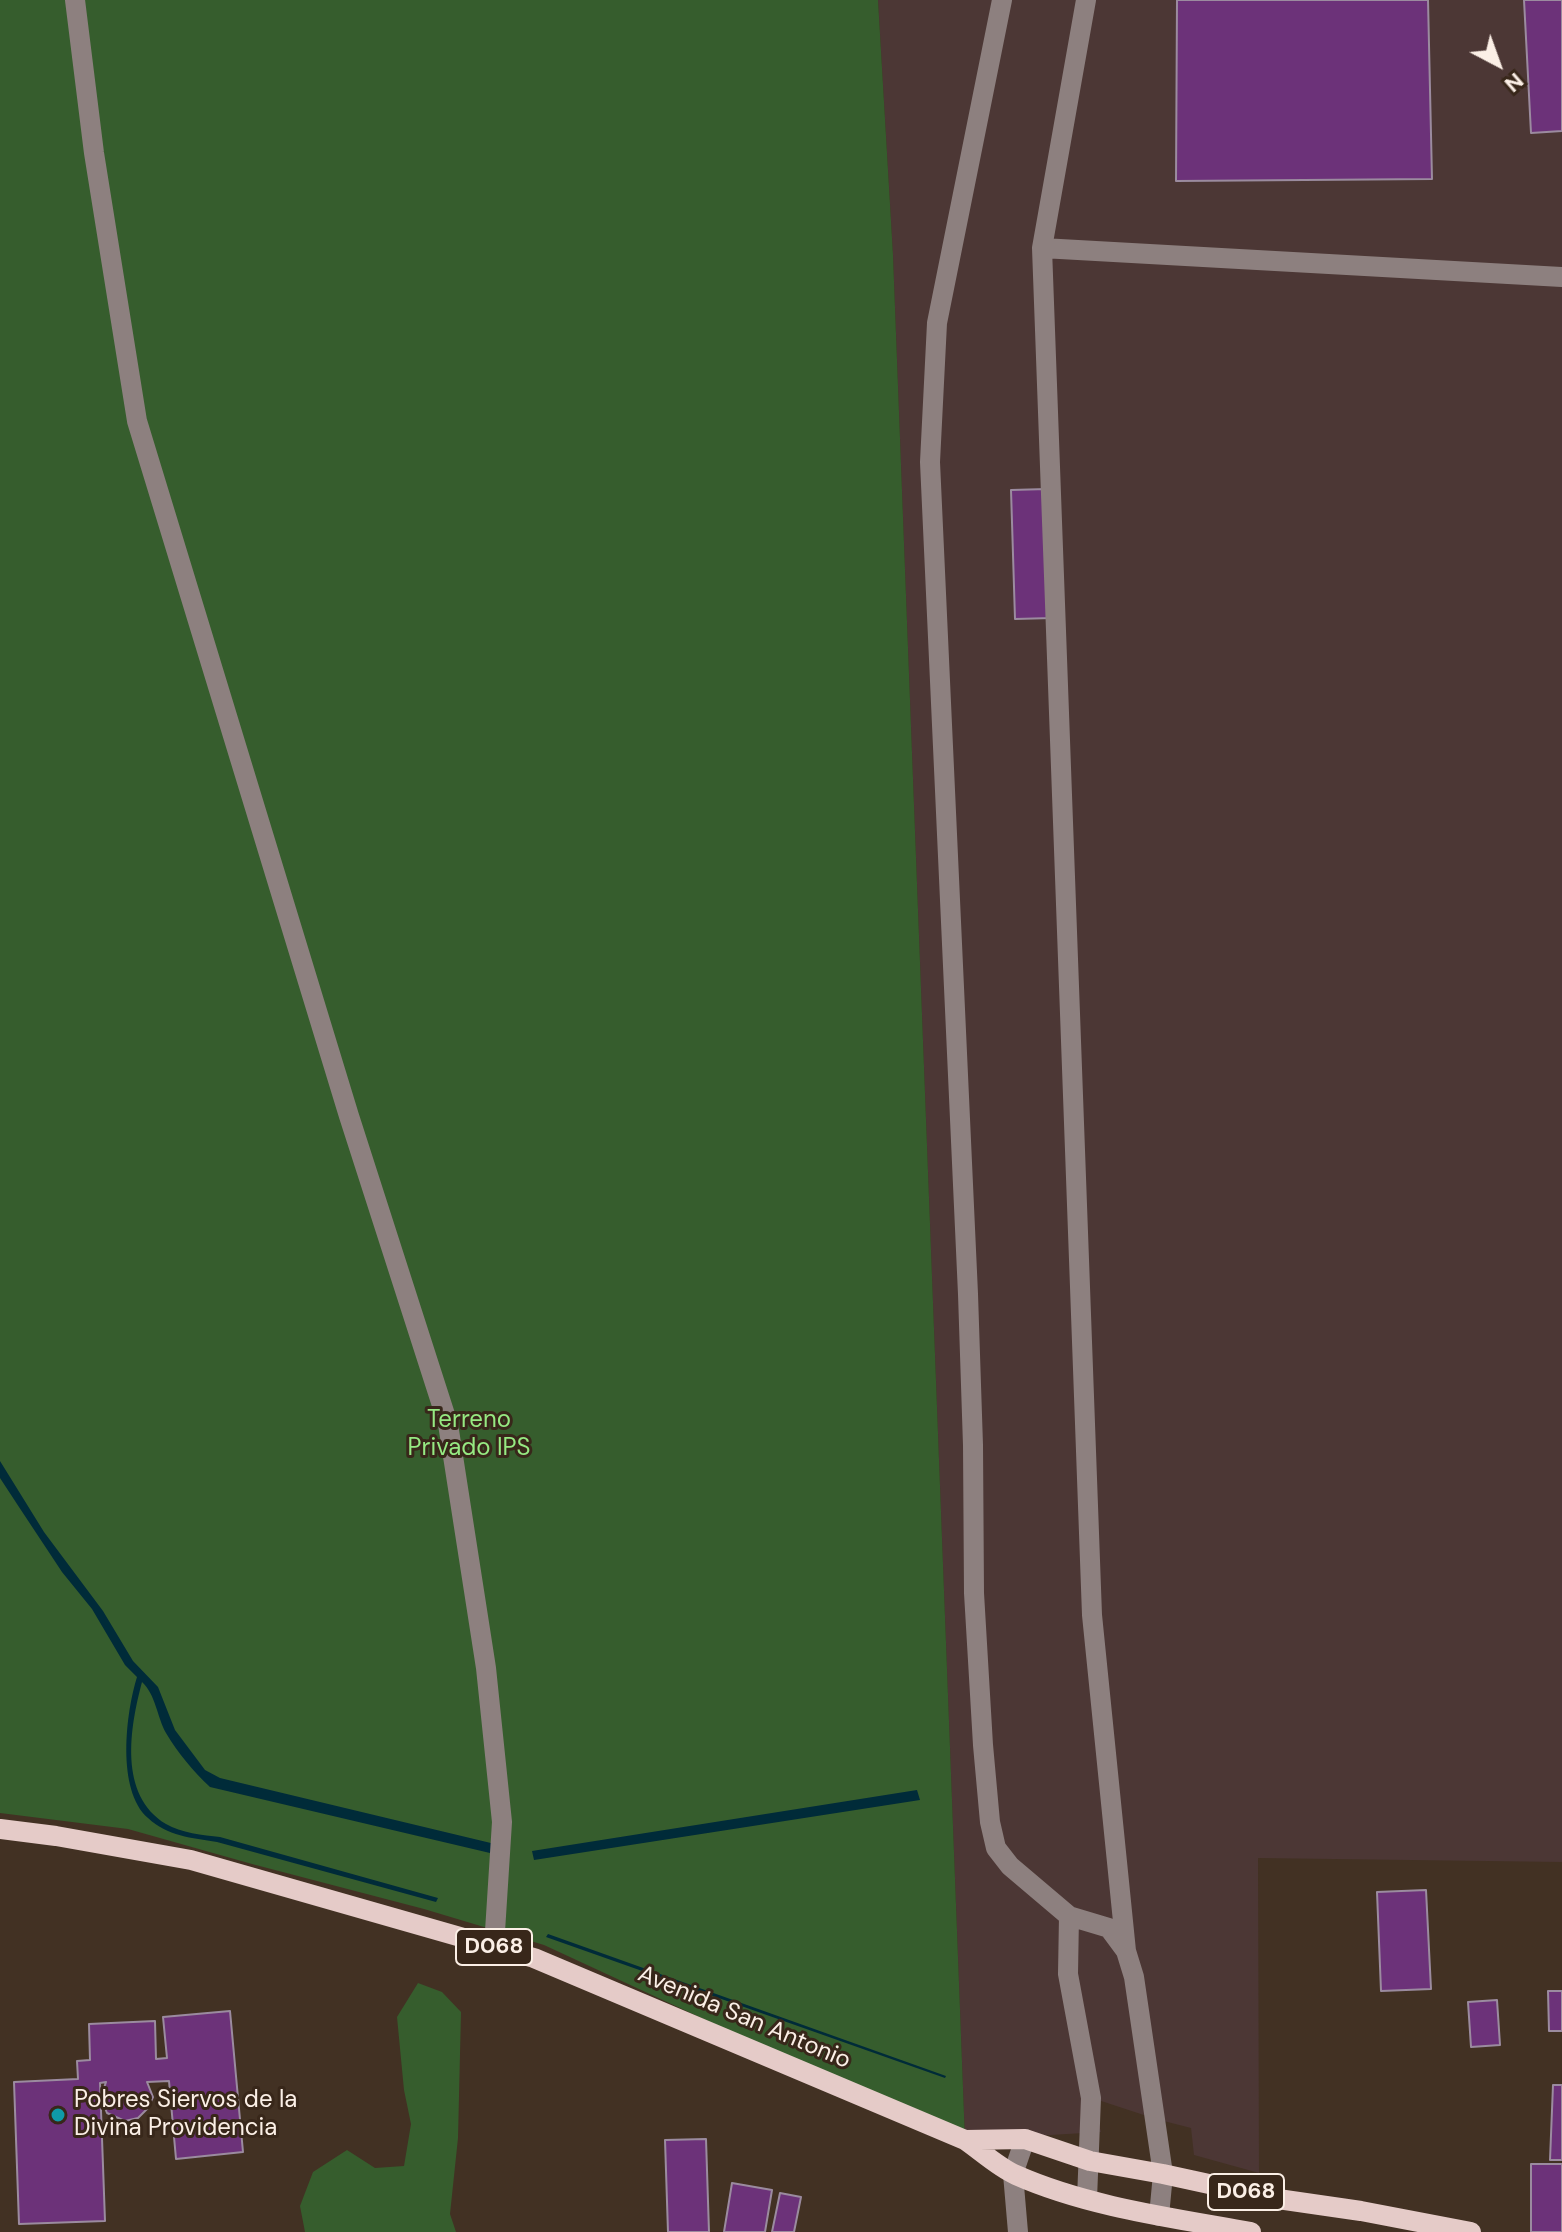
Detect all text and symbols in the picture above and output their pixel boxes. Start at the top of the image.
north arrow [1458,24,1538,104]
text: N [1499,66,1530,99]
park label: Terreno Privado IPS [408,1407,530,1463]
road number: D068 [456,1929,532,1965]
street label: Avenida San Antonio [633,1960,855,2076]
place label: Pobres Siervos de la Divina Providencia [74,2087,297,2143]
marker: Pobres Siervos de la Divina Providencia [49,2106,67,2124]
road number: D068 [1208,2174,1284,2210]

